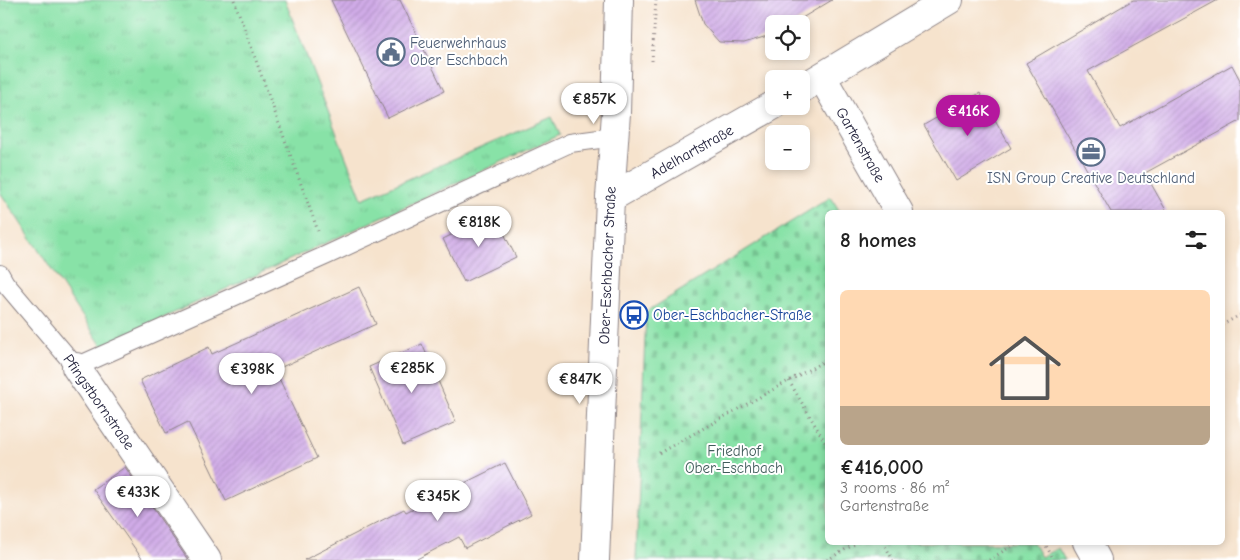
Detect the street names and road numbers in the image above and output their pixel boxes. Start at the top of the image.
street label: Gartenstraße [832,104,889,186]
street label: Adelhartstraße [647,121,737,182]
street label: Ober-Eschbacher Straße [595,185,620,345]
street label: Pfingstbornstraße [59,351,139,454]

